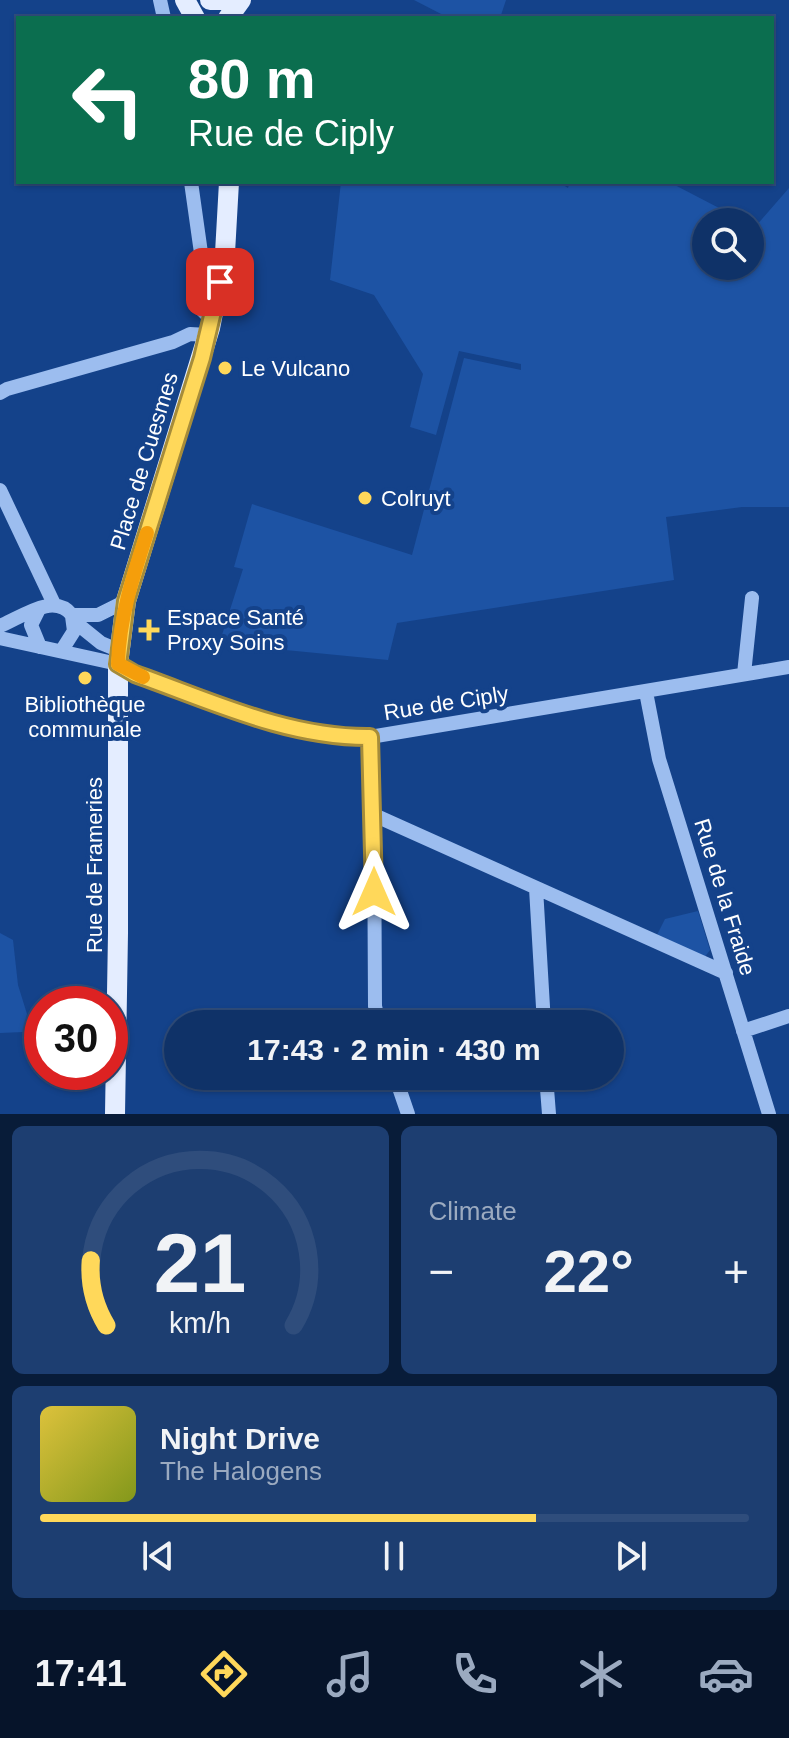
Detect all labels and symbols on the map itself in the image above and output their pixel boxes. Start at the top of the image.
pin [186,248,254,316]
place label: Le Vulcano [241,356,350,381]
marker: Le Vulcano [216,359,234,377]
street label: Place de Cuesmes [105,369,183,553]
place label: Colruyt [381,486,451,511]
marker: Colruyt [356,489,374,507]
place label: Espace Santé Proxy Soins [167,605,304,655]
marker: Espace Santé Proxy Soins [138,619,160,641]
marker: Bibliothèque communale [76,669,94,687]
street label: Rue de Ciply [382,681,510,725]
place label: Bibliothèque communale [24,692,146,742]
street label: Rue de Frameries [82,777,107,953]
street label: Rue de la Fraide [689,816,761,978]
position arrow [332,850,416,934]
speed limit sign: 30 [24,986,128,1090]

